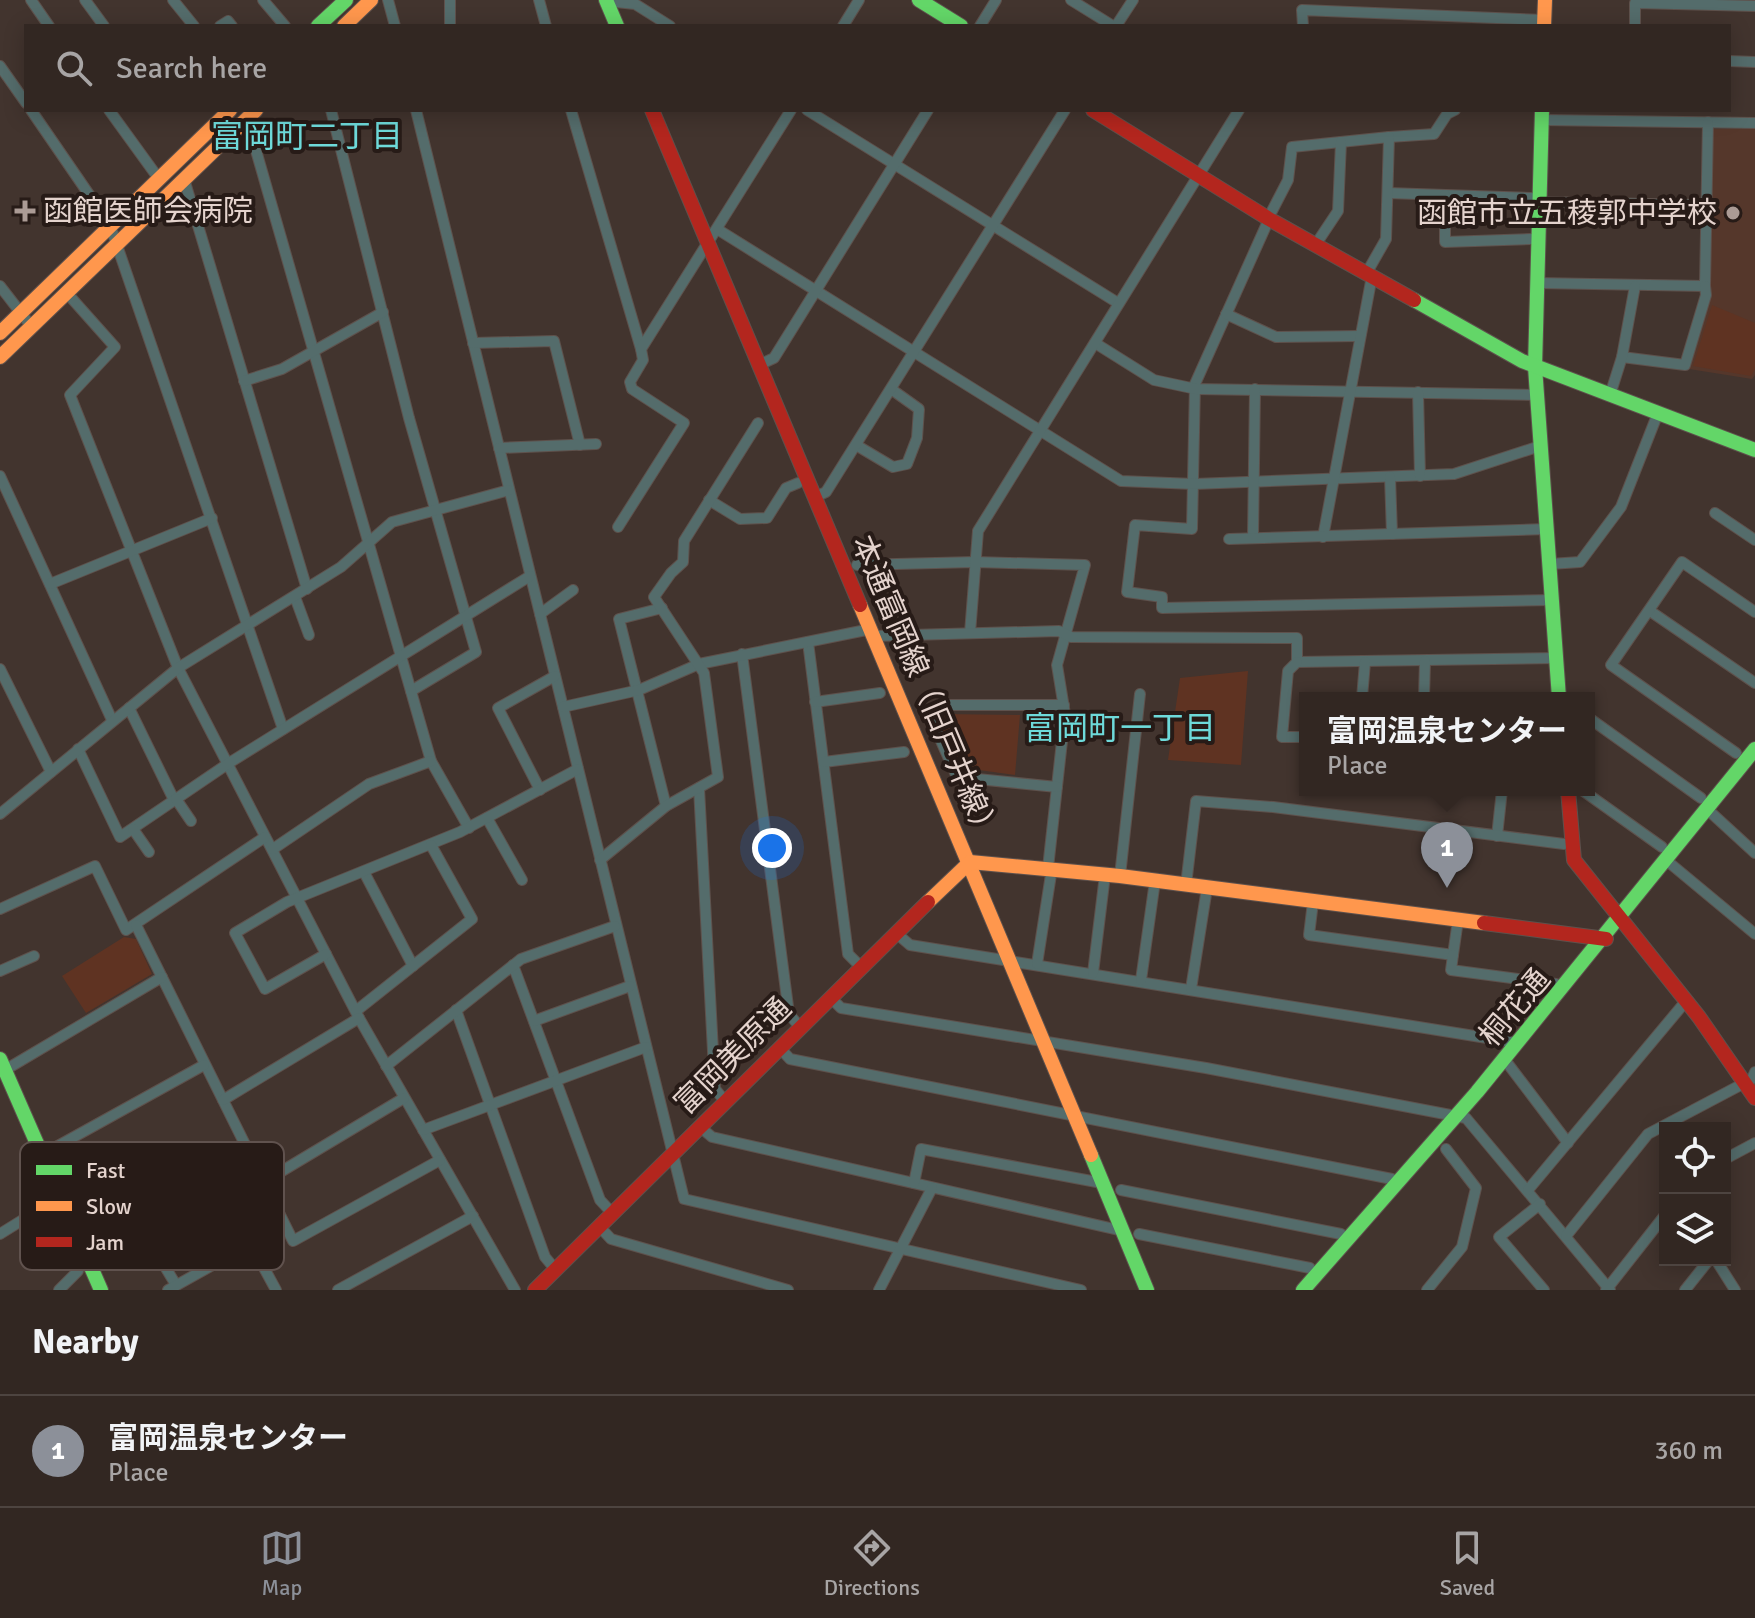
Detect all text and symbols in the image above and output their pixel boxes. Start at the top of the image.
search box [24,24,1731,112]
icon: search [52,46,96,90]
text: Search here [116,50,267,87]
district label: 富岡町二丁目 [211,117,403,156]
place label: 函館医師会病院 [43,193,253,230]
place label: 函館市立五稜郭中学校 [1417,195,1717,232]
marker: 函館医師会病院 [14,200,36,222]
marker: 函館市立五稜郭中学校 [1724,204,1742,222]
street label: 本通富岡線（旧戸井線） [844,530,1006,848]
popup [1299,692,1595,796]
district label: 富岡町一丁目 [1024,709,1216,748]
text: 富岡温泉センター [1327,713,1567,750]
text: Place [1327,750,1388,782]
pin: 1 [1421,822,1473,888]
your location [752,828,792,868]
street label: 桐花通 [1472,962,1558,1054]
street label: 富岡美原通 [667,990,799,1122]
map controls [1659,1122,1731,1266]
button: locate [1659,1122,1731,1194]
legend [20,1142,284,1270]
text: Fast [86,1157,126,1184]
text: Slow [86,1193,132,1220]
button: layers [1659,1194,1731,1266]
text: Jam [86,1229,124,1256]
text: Nearby [32,1321,139,1363]
text: 富岡温泉センター [108,1420,348,1457]
text: 1 [51,1435,65,1467]
text: 360 m [1654,1435,1723,1467]
text: Place [108,1457,169,1489]
tab: Map [260,1526,304,1601]
tab: Directions [824,1526,920,1601]
tab: Saved [1440,1526,1495,1601]

